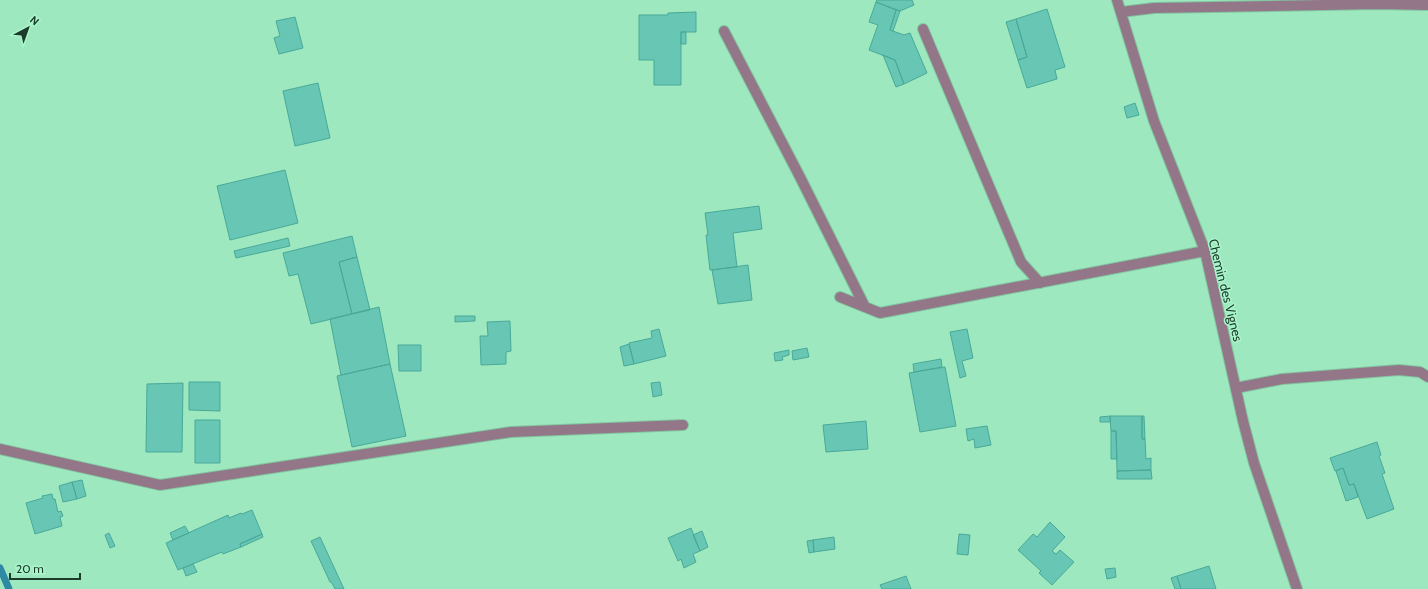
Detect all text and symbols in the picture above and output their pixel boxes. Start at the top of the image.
north arrow [8,8,48,48]
text: N [27,13,42,28]
street label: Chemin des Vignes [1206,237,1247,344]
scale bar [10,555,80,581]
text: 20 m [16,561,44,576]

